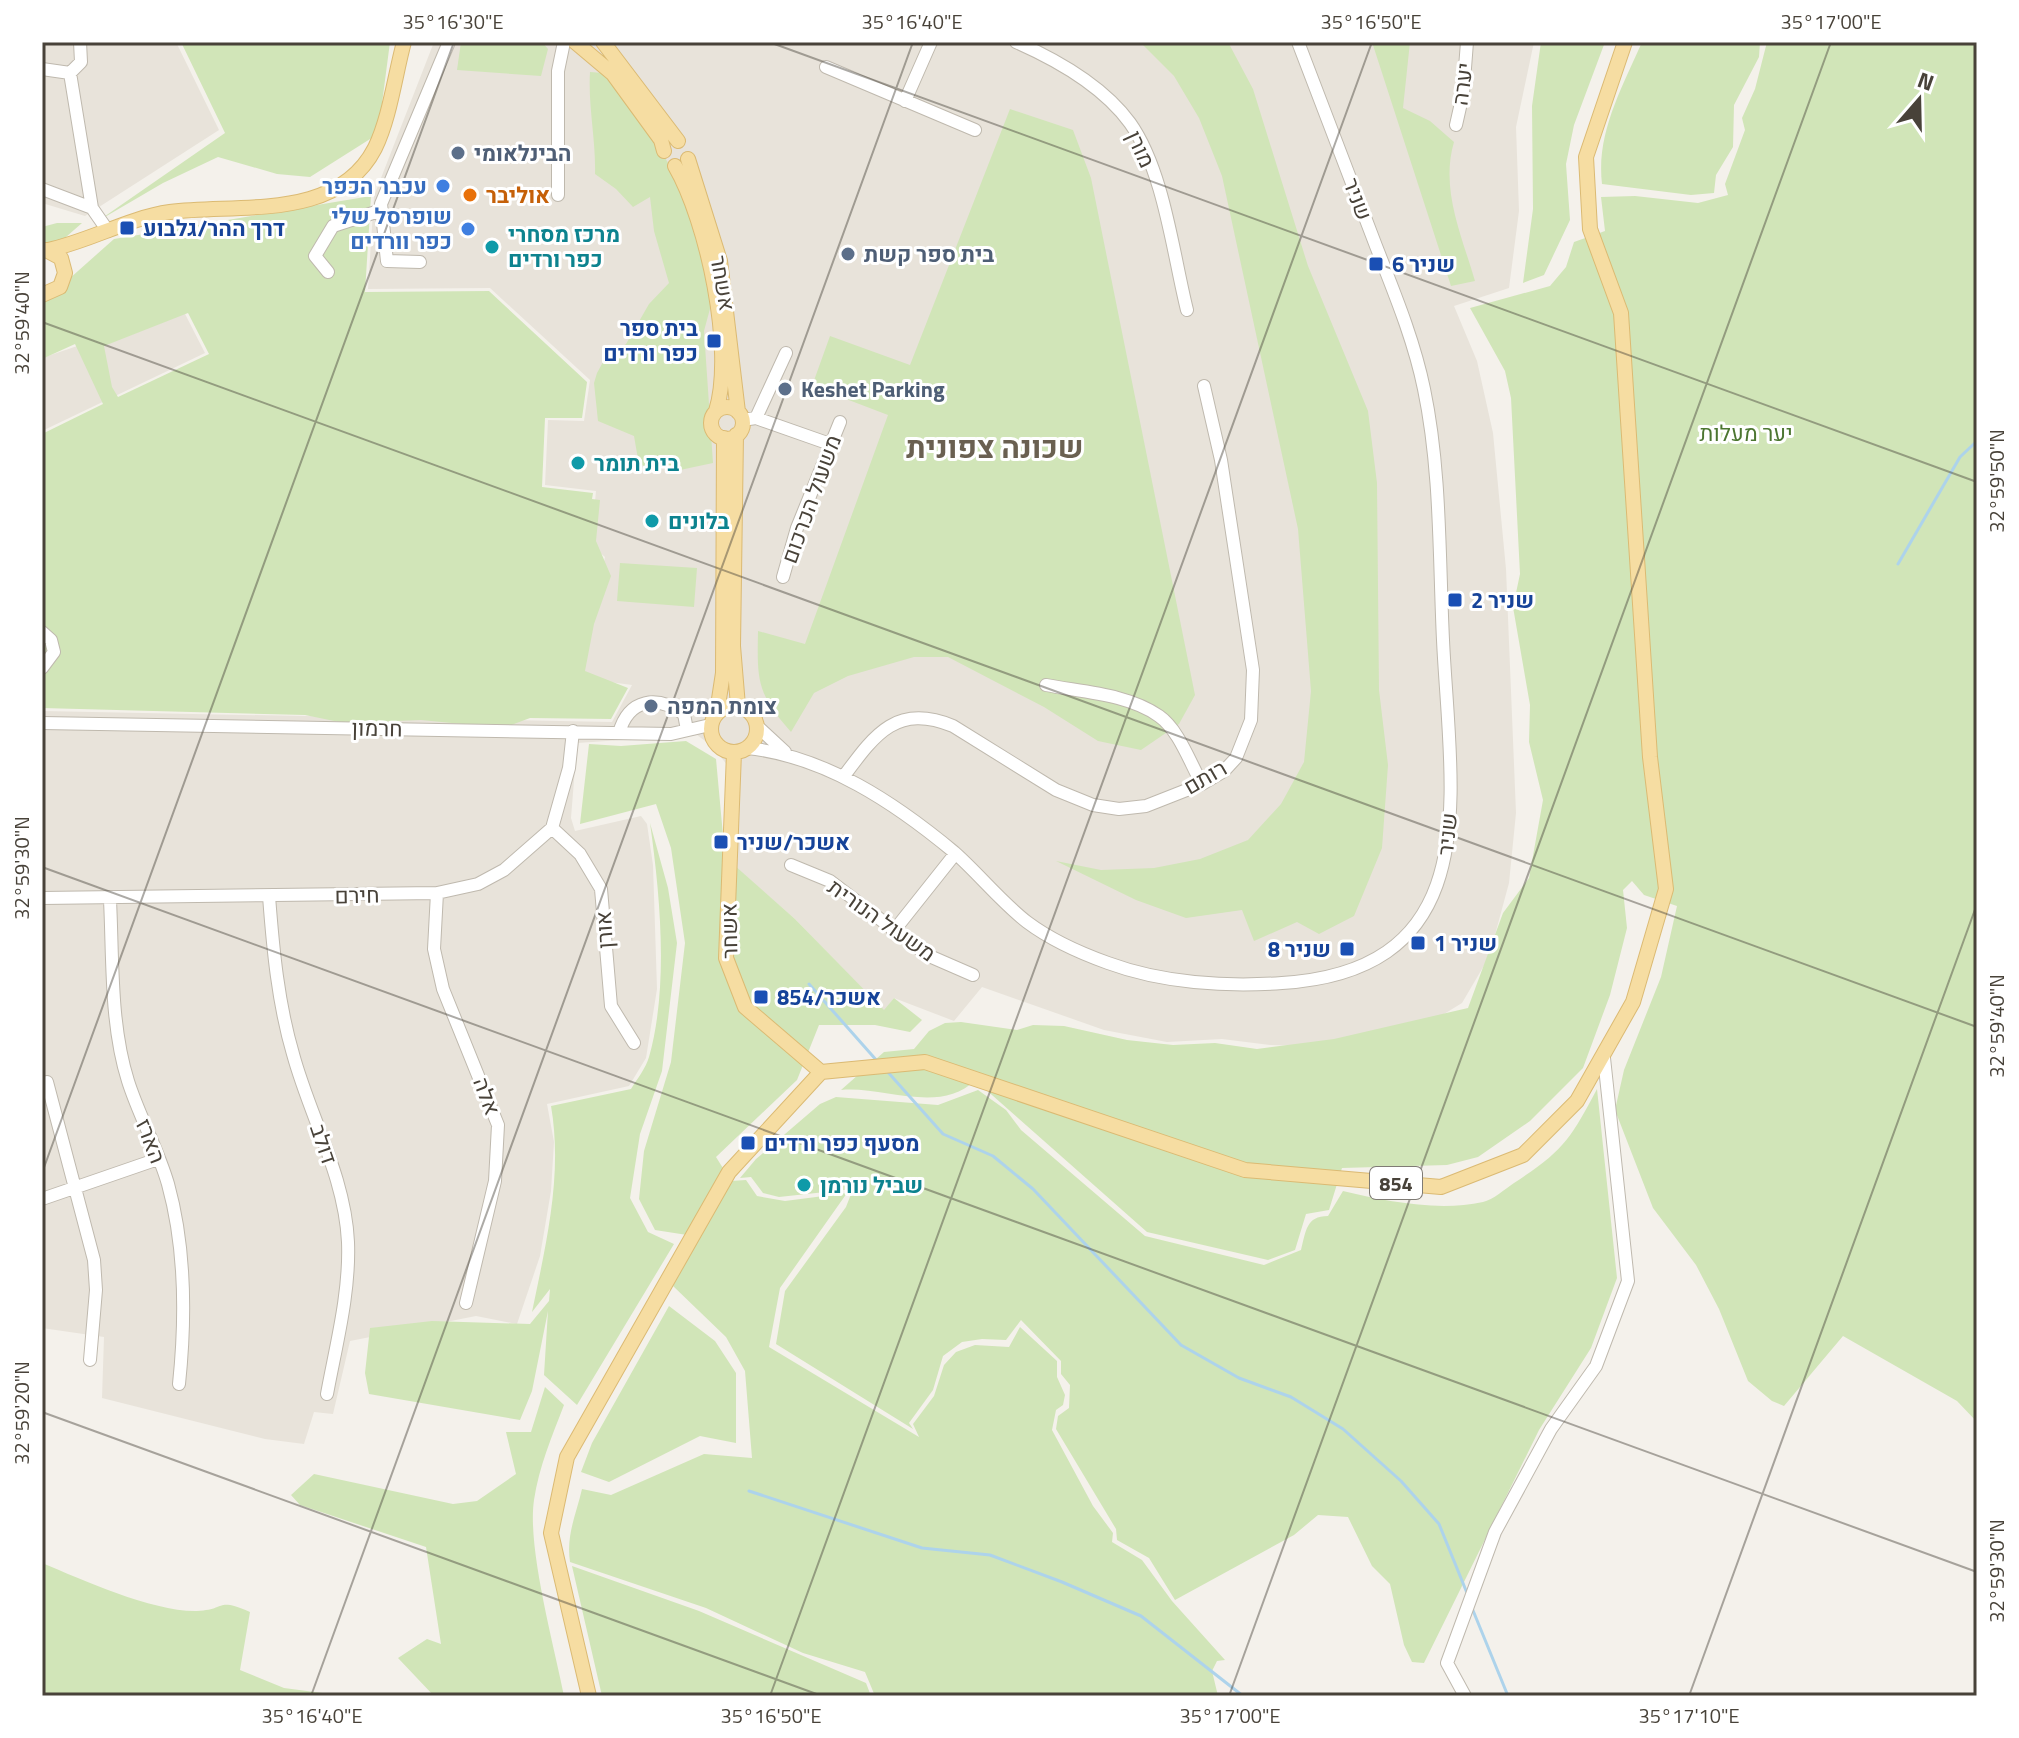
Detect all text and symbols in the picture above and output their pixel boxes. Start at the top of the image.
text: 35°16'30"E [402,6,504,37]
text: 35°16'40"E [861,6,963,37]
text: 35°16'50"E [1320,6,1422,37]
text: 35°17'00"E [1780,6,1882,37]
north arrow [1879,60,1959,140]
street label: יערה [1442,61,1482,107]
text: N [1913,63,1939,100]
street label: מורן [1118,125,1164,173]
place label: הבינלאומי [474,136,571,170]
marker: הבינלאומי [449,144,467,162]
place label: עכבר הכפר [322,169,427,203]
street label: שניר [1334,173,1382,225]
marker: עכבר הכפר [434,177,452,195]
place label: אוליבר [486,178,550,212]
marker: אוליבר [461,186,479,204]
place label: שופרסל שלי כפר וורדים [331,199,452,258]
place label: דרך ההר/גלבוע [143,211,285,245]
place label: מרכז מסחרי כפר ורדים [508,217,620,276]
marker: דרך ההר/גלבוע [118,219,136,237]
marker: שופרסל שלי כפר וורדים [459,220,477,238]
place label: בית ספר קשת [864,237,994,271]
marker: מרכז מסחרי כפר ורדים [483,238,501,256]
marker: בית ספר קשת [839,245,857,263]
place label: שניר 6 [1392,247,1455,281]
street label: אשחר [701,253,745,313]
marker: שניר 6 [1367,255,1385,273]
text: 32°59'40"N [6,271,37,375]
place label: בית ספר כפר ורדים [603,311,698,370]
marker: בית ספר כפר ורדים [705,332,723,350]
place label: Keshet Parking [801,372,945,406]
marker: Keshet Parking [776,380,794,398]
park label: יער מעלות [1699,416,1793,450]
district label: שכונה צפונית [906,424,1084,470]
text: 32°59'50"N [1981,429,2012,533]
street label: משעול הכרכום [772,430,850,568]
place label: בית תומר [594,446,679,480]
marker: בית תומר [569,454,587,472]
place label: בלונים [668,504,730,538]
marker: בלונים [643,512,661,530]
place label: שניר 2 [1471,583,1534,617]
marker: שניר 2 [1446,591,1464,609]
place label: צומת המפה [667,689,777,723]
marker: צומת המפה [642,697,660,715]
street label: חרמון [351,711,403,745]
street label: רותם [1177,751,1233,803]
street label: שניר [1428,811,1466,857]
text: 32°59'30"N [6,816,37,920]
place label: אשכר/שניר [737,825,850,859]
marker: אשכר/שניר [712,833,730,851]
street label: משעול הנורית [821,870,943,970]
street label: חירם [334,878,380,912]
street label: אשחר [712,903,746,959]
street label: אורן [586,910,622,950]
place label: שניר 1 [1434,926,1497,960]
place label: שניר 8 [1268,932,1331,966]
marker: שניר 1 [1409,934,1427,952]
marker: שניר 8 [1338,940,1356,958]
text: 32°59'40"N [1981,974,2012,1078]
place label: אשכר/854 [777,980,881,1014]
marker: אשכר/854 [752,988,770,1006]
street label: אלה [464,1072,510,1120]
street label: הארז [127,1114,175,1168]
street label: דולב [301,1119,347,1169]
place label: מסעף כפר ורדים [764,1126,920,1160]
marker: מסעף כפר ורדים [739,1134,757,1152]
road number: 854 [1370,1167,1422,1199]
place label: שביל נורמן [820,1168,923,1202]
marker: שביל נורמן [795,1176,813,1194]
text: 32°59'20"N [6,1361,37,1465]
text: 32°59'30"N [1981,1519,2012,1623]
text: 35°16'40"E [261,1700,363,1731]
text: 35°16'50"E [720,1700,822,1731]
text: 35°17'00"E [1179,1700,1281,1731]
text: 35°17'10"E [1638,1700,1740,1731]

